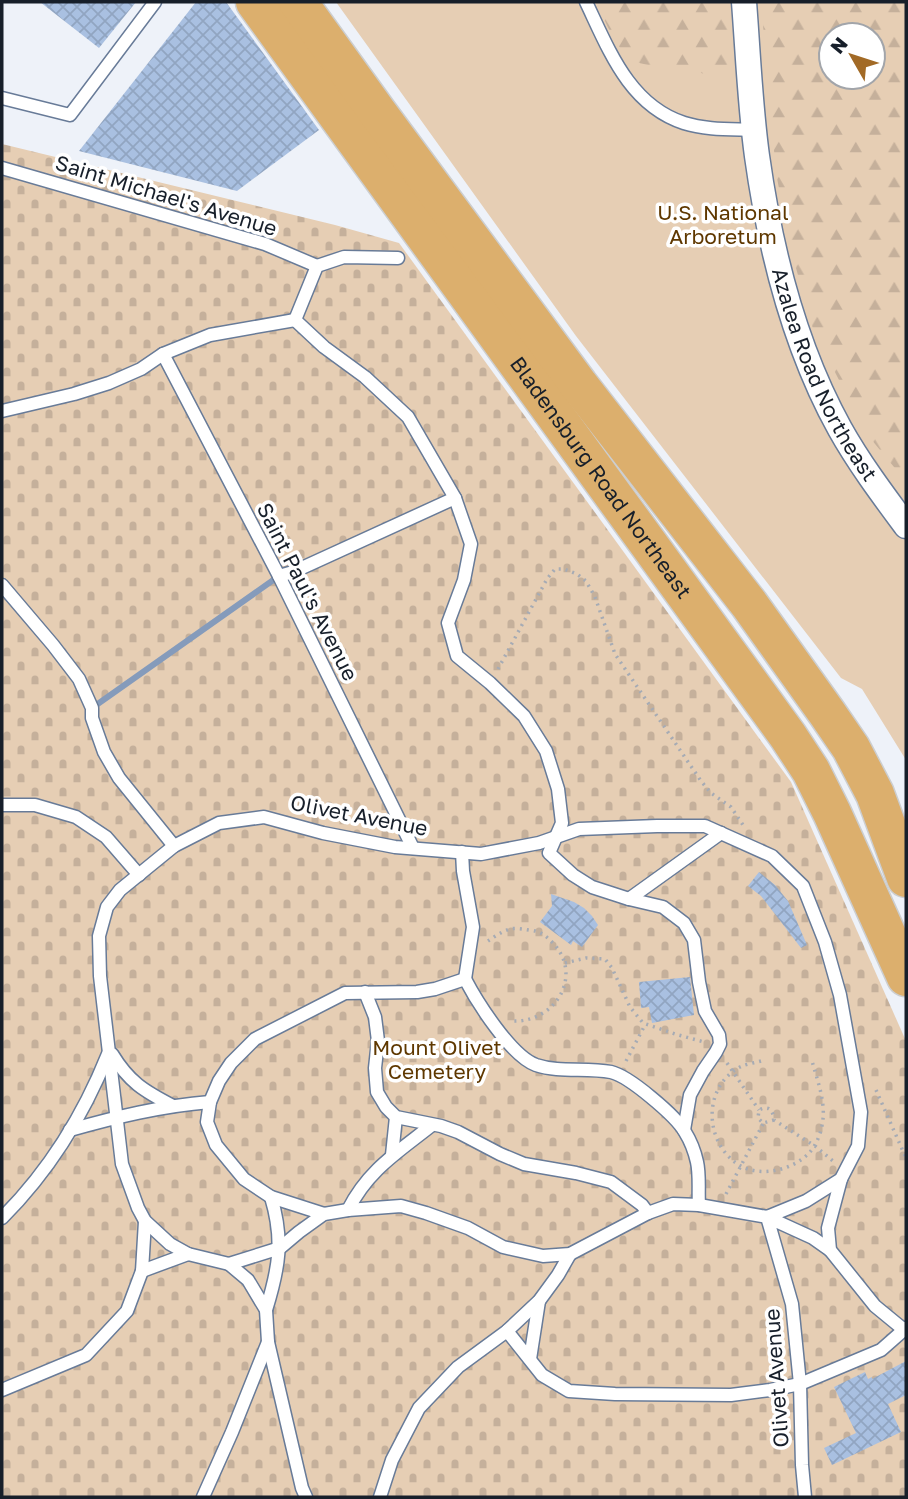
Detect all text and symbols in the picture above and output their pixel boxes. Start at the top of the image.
north arrow [817,21,887,91]
text: N [825,32,852,58]
street label: Saint Michael's Avenue [52,149,280,241]
park label: U.S. National Arboretum [657,199,789,249]
street label: Azalea Road Northeast [767,265,883,486]
street label: Bladensburg Road Northeast [505,351,698,603]
street label: Saint Paul's Avenue [252,498,364,685]
street label: Olivet Avenue [288,789,430,841]
park label: Mount Olivet Cemetery [372,1034,502,1084]
street label: Olivet Avenue [758,1308,794,1448]

